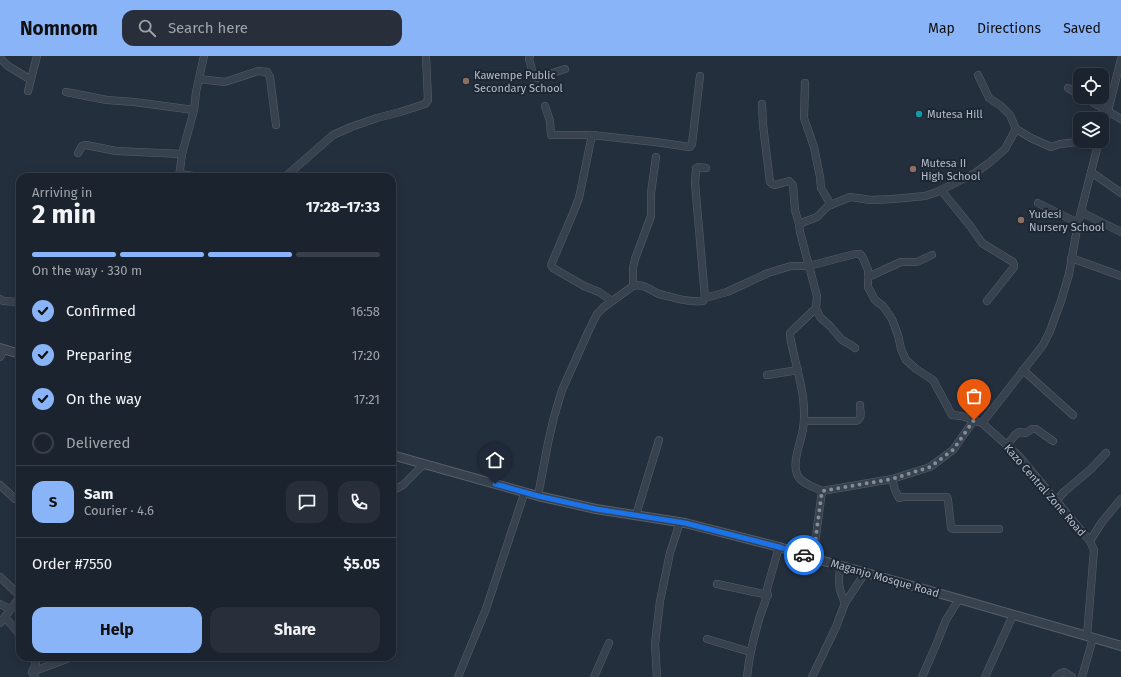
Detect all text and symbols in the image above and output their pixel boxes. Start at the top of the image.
search box [122,10,402,46]
text: Nomnom [20,17,98,40]
icon: search [136,17,158,39]
text: Search here [168,19,248,37]
text: Map [928,20,955,37]
text: Directions [977,20,1041,37]
text: Saved [1063,20,1101,37]
map controls [1073,68,1109,148]
button: locate [1073,68,1109,104]
place label: Kawempe Public Secondary School [474,69,563,95]
marker: Kawempe Public Secondary School [461,76,471,86]
place label: Mutesa Hill [927,108,983,121]
marker: Mutesa Hill [914,109,924,119]
button: layers [1073,112,1109,148]
place label: Mutesa II High School [921,157,980,183]
marker: Mutesa II High School [908,164,918,174]
text: Arriving in [32,185,92,200]
text: 17:28–17:33 [306,198,380,216]
text: 2 min [32,199,96,230]
place label: Yudesi Nursery School [1029,208,1104,234]
marker: Yudesi Nursery School [1016,215,1026,225]
text: On the way · 330 m [32,263,142,278]
icon: check [32,300,54,322]
text: Confirmed [66,302,136,320]
text: 16:58 [351,304,380,319]
icon: check [32,344,54,366]
text: Preparing [66,346,131,364]
text: 17:20 [352,348,380,363]
pin [957,379,991,420]
icon: bag [963,385,985,407]
icon: check [32,388,54,410]
text: On the way [66,390,141,408]
text: 17:21 [354,392,380,407]
text: Delivered [66,434,130,452]
street label: Kazo Central Zone Road [1001,442,1088,539]
pin [478,443,512,484]
icon: home [484,449,506,471]
button: chat [286,481,328,523]
button: phone [338,481,380,523]
text: Sam [84,485,113,503]
text: S [49,493,57,511]
text: Courier · 4.6 [84,503,154,518]
courier [784,535,824,575]
icon: car [793,544,815,566]
text: Order #7550 [32,555,112,573]
text: $5.05 [344,555,380,573]
street label: Maganjo Mosque Road [829,557,941,600]
button: Help [32,607,202,653]
button: Share [210,607,380,653]

